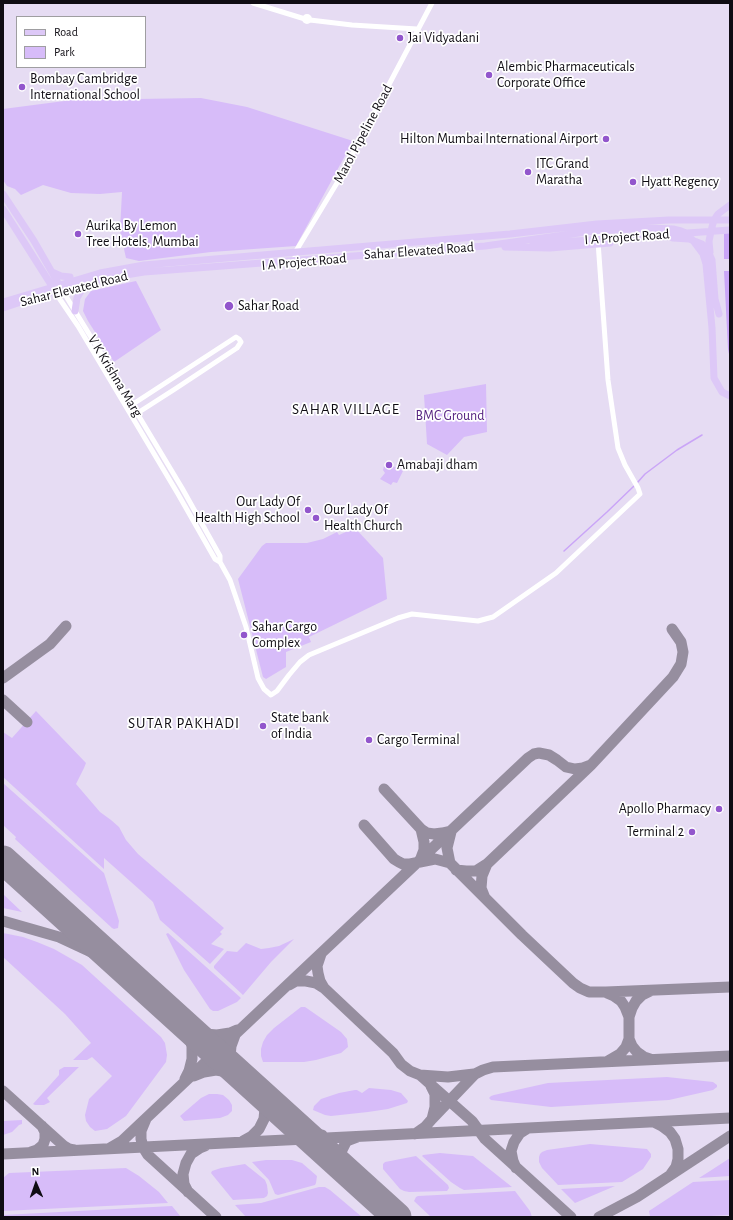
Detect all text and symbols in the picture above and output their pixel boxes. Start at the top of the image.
legend [16,16,146,68]
text: Road [54,26,78,38]
place label: Jai Vidyadani [408,30,479,46]
marker: Jai Vidyadani [395,33,405,43]
text: Park [54,46,75,58]
place label: Alembic Pharmaceuticals Corporate Office [497,59,635,92]
marker: Alembic Pharmaceuticals Corporate Office [484,70,494,80]
place label: Bombay Cambridge International School [30,71,140,104]
marker: Bombay Cambridge International School [17,82,27,92]
street label: Marol Pipeline Road [330,82,396,186]
place label: Hilton Mumbai International Airport [400,131,598,147]
marker: Hilton Mumbai International Airport [601,134,611,144]
place label: ITC Grand Maratha [536,156,589,188]
marker: ITC Grand Maratha [523,167,533,177]
place label: Hyatt Regency [641,174,719,190]
marker: Hyatt Regency [628,177,638,187]
place label: Aurika By Lemon Tree Hotels, Mumbai [86,218,199,250]
street label: I A Project Road [584,226,670,248]
marker: Aurika By Lemon Tree Hotels, Mumbai [73,229,83,239]
street label: Sahar Elevated Road [363,239,475,263]
street label: I A Project Road [261,250,347,274]
street label: Sahar Elevated Road [19,268,129,310]
place label: Sahar Road [238,298,299,314]
marker: Sahar Road [223,300,235,312]
street label: V K Krishna Marg [84,332,146,420]
district label: SAHAR VILLAGE [292,400,400,418]
park label: BMC Ground [415,408,485,424]
place label: Amabaji dham [397,457,478,473]
marker: Amabaji dham [384,460,394,470]
place label: Our Lady Of Health High School [195,494,300,526]
place label: Our Lady Of Health Church [324,502,402,534]
marker: Our Lady Of Health High School [303,505,313,515]
marker: Our Lady Of Health Church [311,513,321,523]
place label: Sahar Cargo Complex [252,619,317,652]
marker: Sahar Cargo Complex [239,630,249,640]
place label: State bank of India [271,710,329,742]
district label: SUTAR PAKHADI [128,714,240,732]
marker: State bank of India [258,721,268,731]
place label: Cargo Terminal [377,732,460,748]
marker: Cargo Terminal [364,735,374,745]
place label: Apollo Pharmacy [619,801,711,817]
marker: Apollo Pharmacy [714,804,724,814]
place label: Terminal 2 [627,824,684,840]
marker: Terminal 2 [687,827,697,837]
north arrow [16,1164,56,1204]
text: N [32,1166,40,1177]

